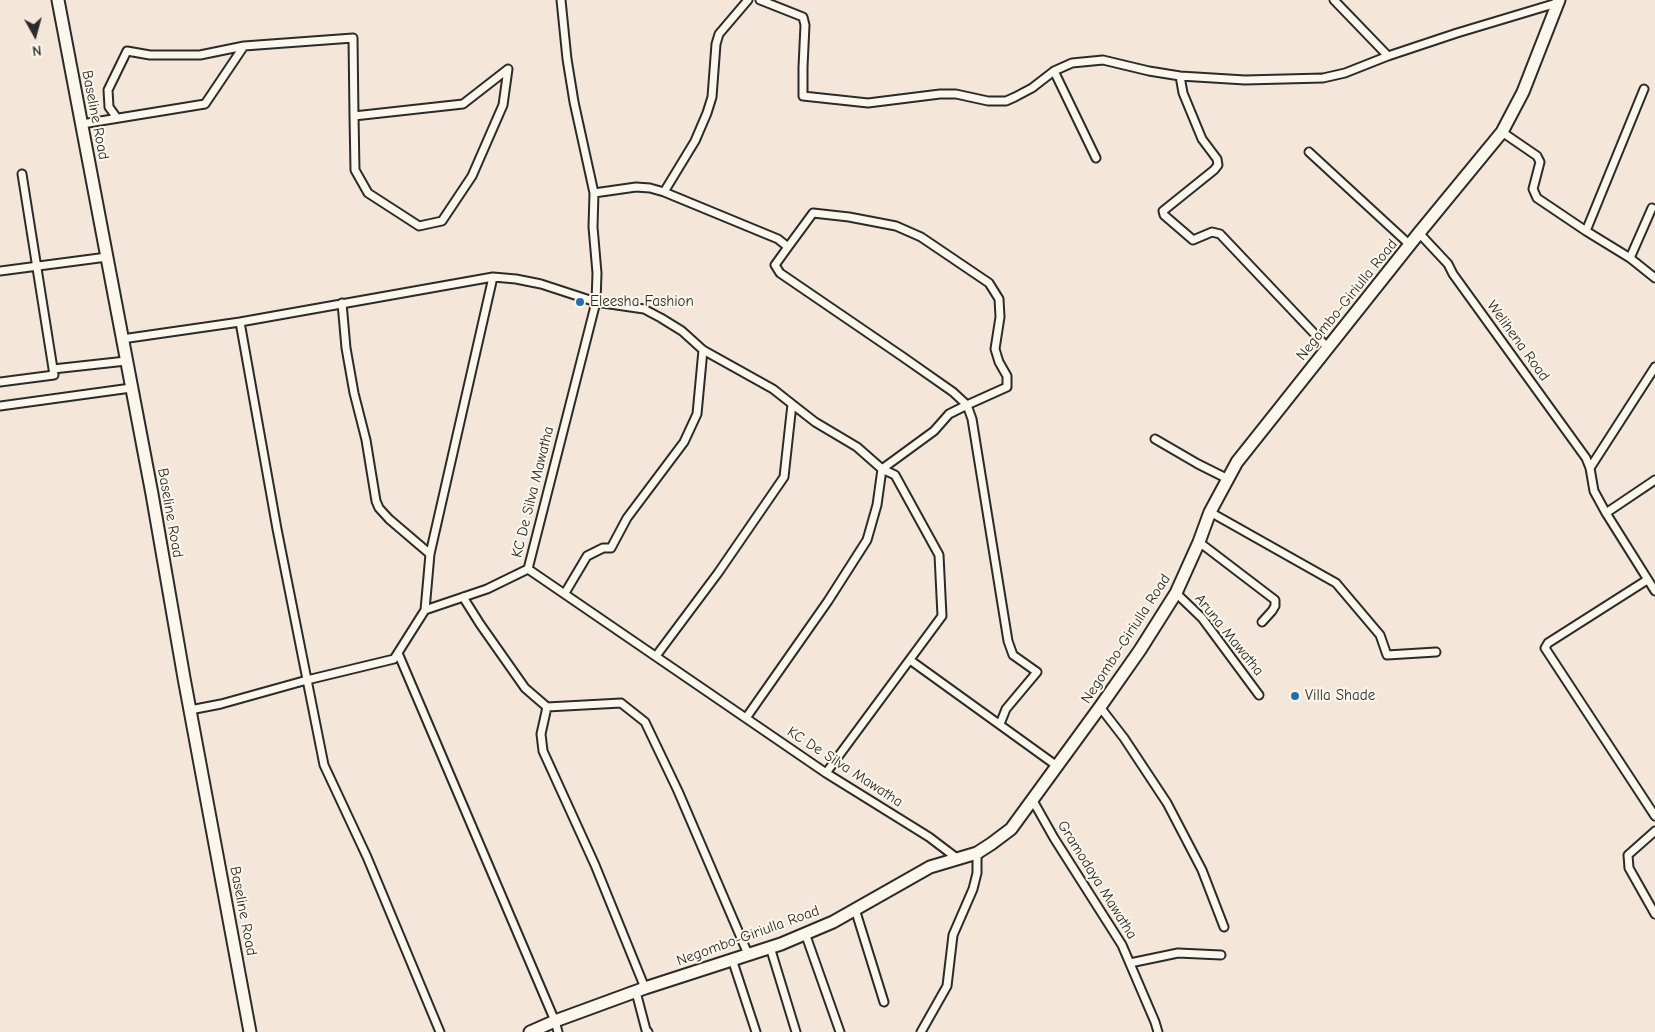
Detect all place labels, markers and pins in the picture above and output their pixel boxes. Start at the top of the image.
place label: Eleesha Fashion [590,293,694,311]
marker: Eleesha Fashion [574,296,586,308]
place label: Villa Shade [1305,687,1375,705]
marker: Villa Shade [1289,690,1301,702]

